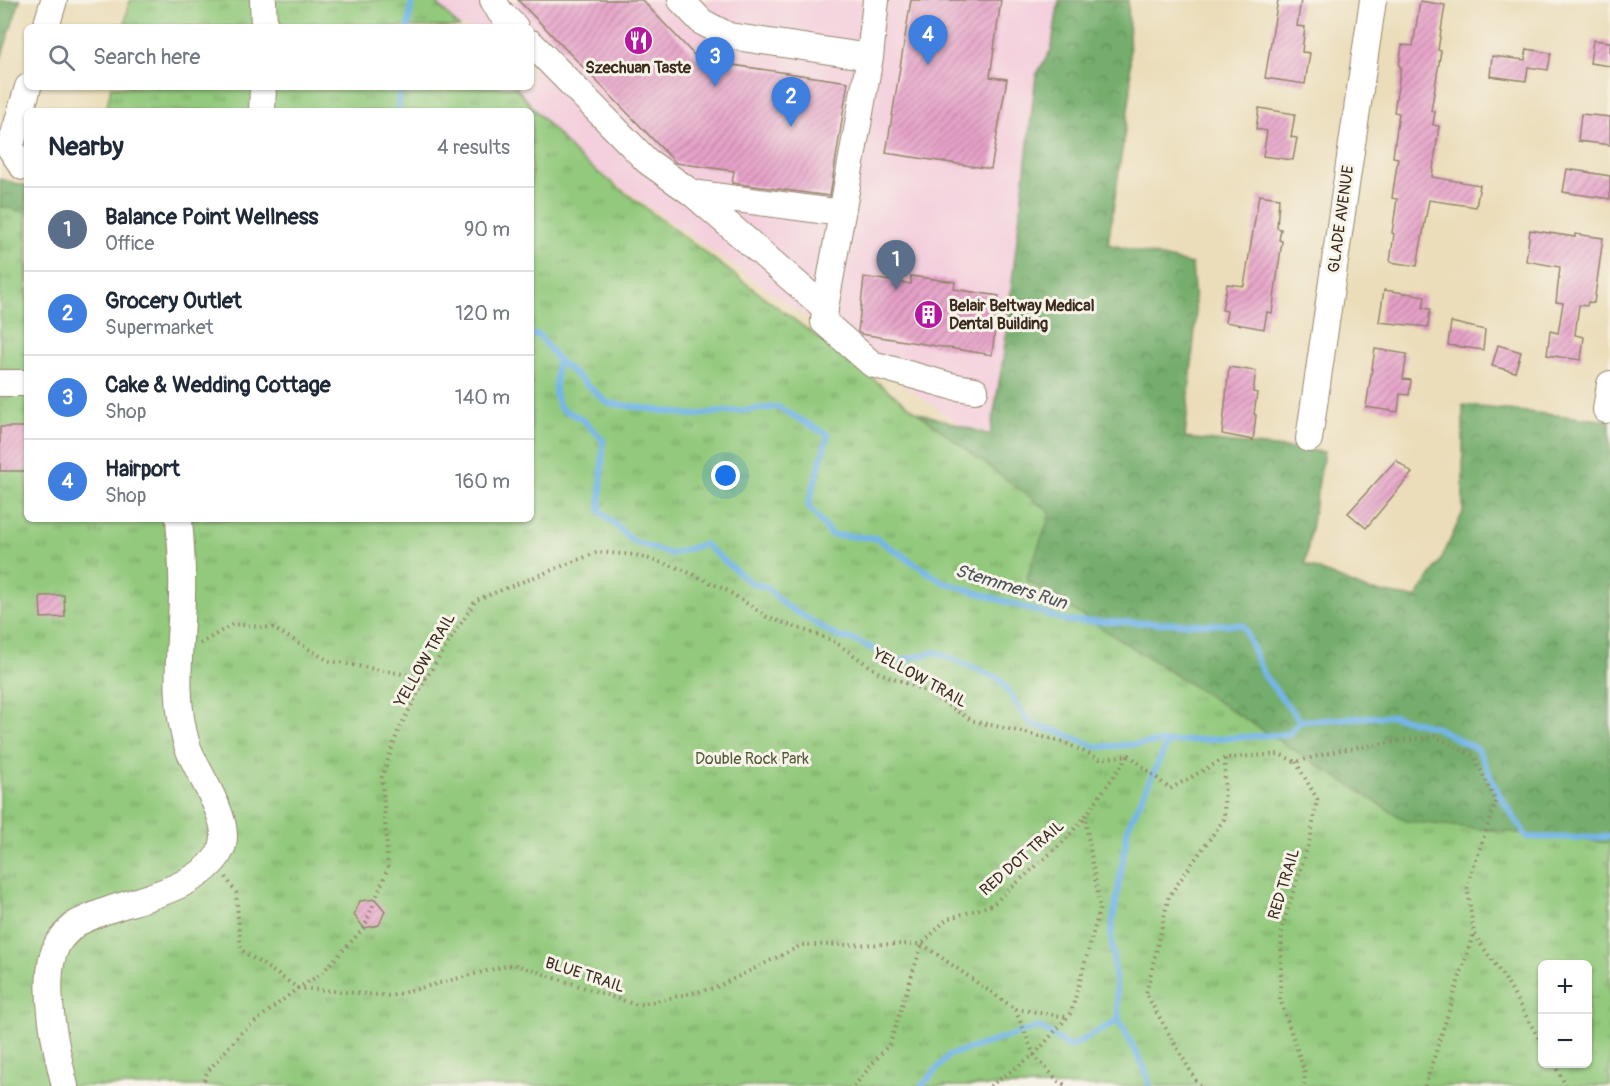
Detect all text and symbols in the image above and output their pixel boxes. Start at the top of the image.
pin: 4 [908,16,948,65]
search box [24,24,534,90]
restaurant icon: Szechuan Taste [622,24,654,56]
pin: 3 [696,38,734,87]
icon: search [45,41,78,74]
text: Search here [93,43,200,71]
place label: Szechuan Taste [585,58,692,78]
pin: 2 [772,78,810,127]
text: Nearby [48,131,124,163]
text: 4 results [437,135,510,160]
street label: GLADE AVENUE [1324,164,1358,274]
text: Balance Point Wellness [105,203,318,231]
text: 1 [64,217,71,242]
text: 90 m [464,217,510,242]
text: Office [105,231,154,256]
pin: 1 [876,240,916,290]
text: Grocery Outlet [105,287,242,315]
place label: Belair Beltway Medical Dental Building [949,296,1095,334]
building icon: Belair Beltway Medical Dental Building [912,299,944,331]
text: 2 [62,301,73,326]
text: 120 m [455,301,510,326]
text: Supermarket [105,315,214,340]
text: Cake & Wedding Cottage [105,371,331,399]
text: 3 [62,385,73,410]
text: 140 m [455,385,510,410]
text: Shop [105,399,146,424]
text: Hairport [105,455,180,483]
your location [711,461,740,490]
text: 4 [62,469,73,494]
text: 160 m [455,469,510,494]
text: Shop [105,483,146,508]
water label: Stemmers Run [952,559,1070,615]
street label: YELLOW TRAIL [390,610,460,711]
street label: YELLOW TRAIL [868,643,971,712]
park label: Double Rock Park [695,749,809,769]
street label: RED DOT TRAIL [976,816,1068,900]
street label: RED TRAIL [1264,846,1304,922]
street label: BLUE TRAIL [543,953,627,997]
map controls [1538,960,1592,1068]
button: + [1538,960,1592,1014]
button: − [1538,1014,1592,1068]

